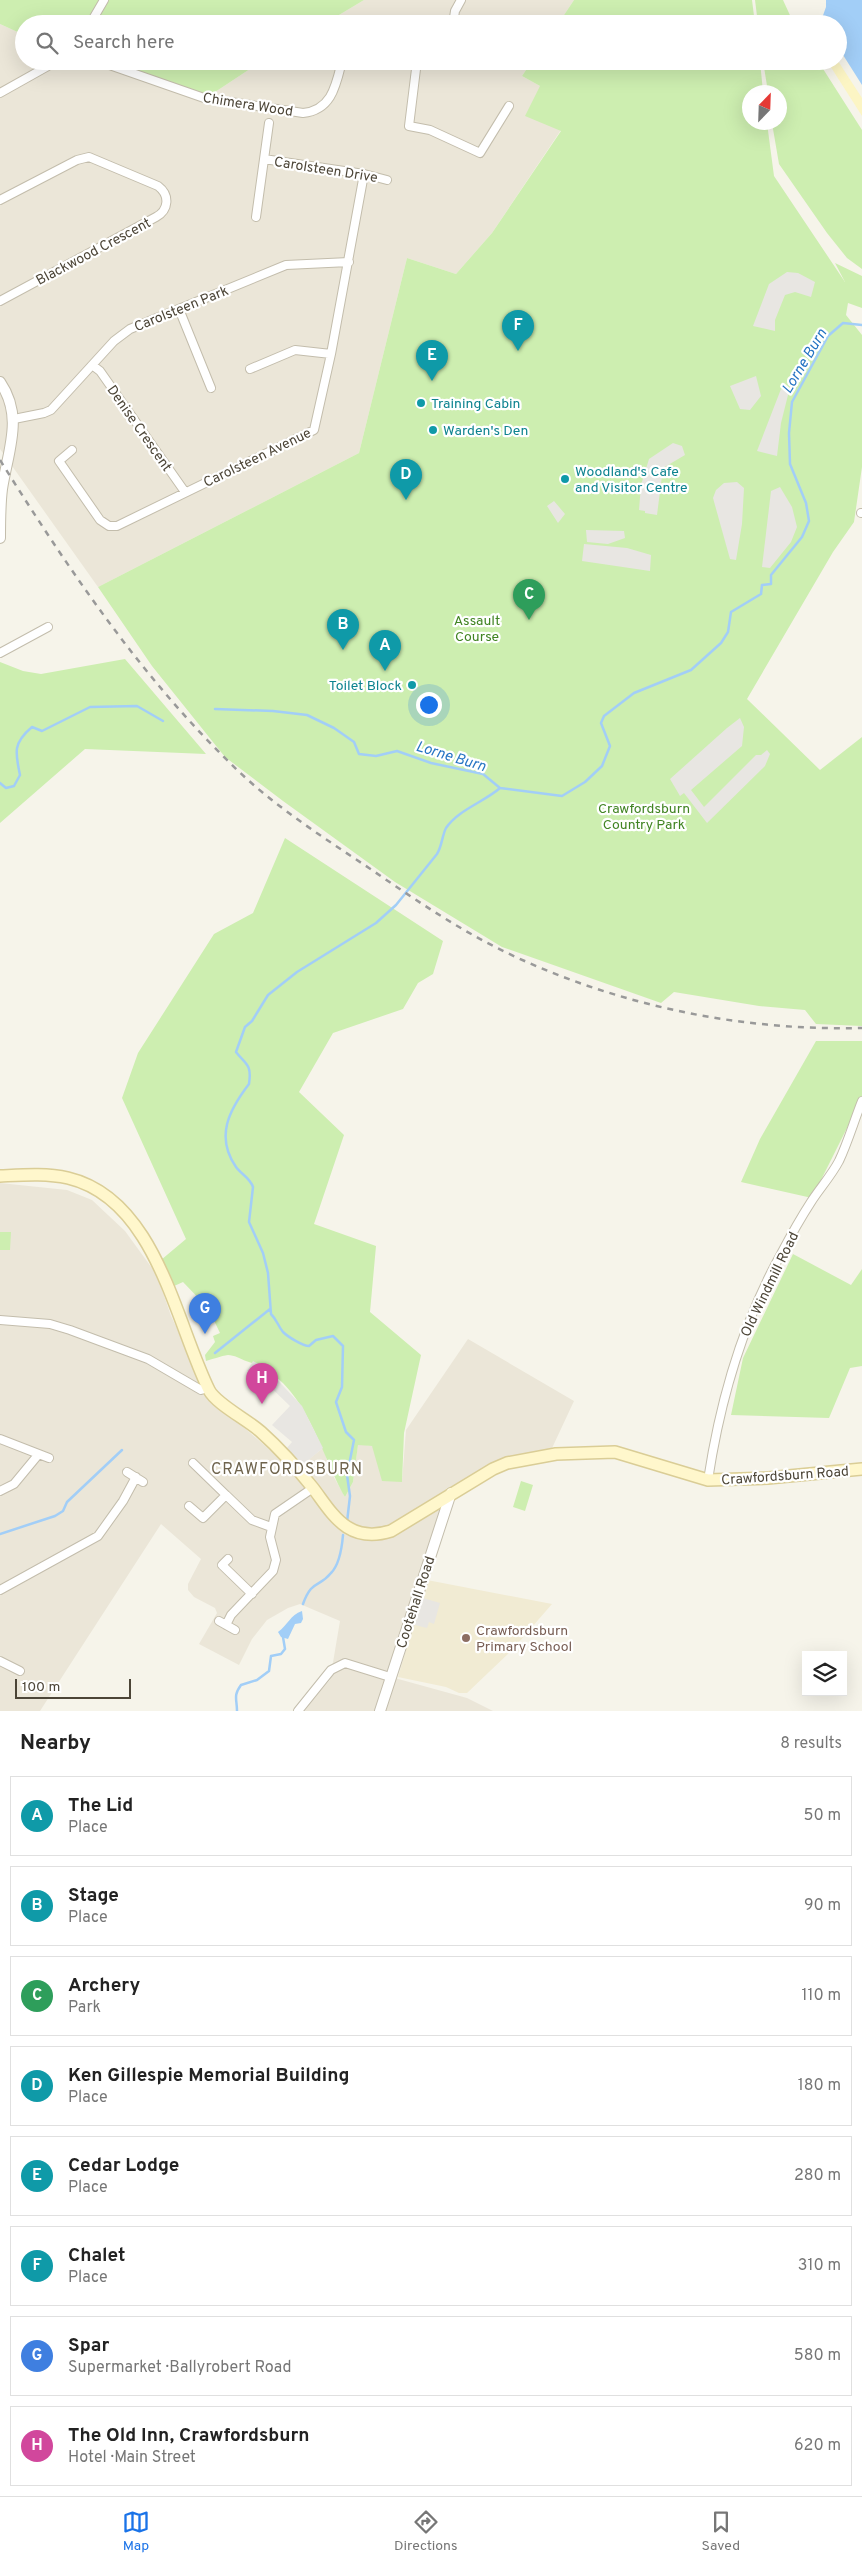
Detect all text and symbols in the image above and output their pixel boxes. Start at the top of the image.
search box [15,15,847,70]
icon: search [33,29,61,57]
text: Search here [73,31,175,55]
north arrow [742,85,787,130]
street label: Chimera Wood [201,90,294,121]
street label: Carolsteen Drive [273,154,379,187]
street label: Blackwood Crescent [33,215,154,290]
street label: Carolsteen Park [132,283,231,336]
pin: F [502,310,534,351]
water label: Lorne Burn [779,326,832,398]
pin: E [416,340,448,381]
street label: Denise Crescent [103,382,175,475]
place label: Training Cabin [431,396,520,413]
marker: Training Cabin [415,397,427,409]
place label: Warden's Den [443,423,528,440]
marker: Warden's Den [427,424,439,436]
street label: Carolsteen Avenue [201,425,314,492]
pin: D [390,459,422,500]
place label: Woodland's Cafe and Visitor Centre [575,464,688,497]
marker: Woodland's Cafe and Visitor Centre [559,473,571,485]
pin: C [513,579,545,620]
pin: B [327,609,359,650]
park label: Assault Course [454,613,500,646]
pin: A [369,630,401,671]
place label: Toilet Block [329,678,402,695]
marker: Toilet Block [406,679,418,691]
your location [416,692,442,718]
water label: Lorne Burn [413,738,488,777]
park label: Crawfordsburn Country Park [598,801,690,834]
street label: Old Windmill Road [738,1229,803,1340]
pin: G [189,1293,221,1334]
pin: H [246,1363,278,1404]
district label: CRAWFORDSBURN [211,1460,363,1480]
street label: Crawfordsburn Road [721,1464,849,1489]
street label: Cootehall Road [394,1554,439,1651]
place label: Crawfordsburn Primary School [476,1623,572,1656]
marker: Crawfordsburn Primary School [460,1632,472,1644]
map controls [802,1651,847,1696]
button: layers [802,1651,847,1696]
scale bar [15,1676,131,1699]
text: 100 m [22,1679,60,1696]
text: Nearby [20,1730,91,1757]
text: 8 results [780,1734,842,1754]
text: The Lid [68,1794,133,1818]
text: A [31,1806,43,1826]
text: 50 m [804,1806,841,1826]
text: Place [68,1818,108,1838]
text: Stage [68,1884,119,1908]
text: B [31,1896,43,1916]
text: 90 m [804,1896,841,1916]
text: Place [68,1908,108,1928]
text: Archery [68,1974,140,1998]
text: C [32,1986,42,2006]
text: 110 m [801,1986,841,2006]
text: Park [68,1998,101,2018]
text: Ken Gillespie Memorial Building [68,2064,349,2088]
text: D [31,2076,43,2096]
text: 180 m [798,2076,841,2096]
text: Place [68,2088,108,2108]
text: Cedar Lodge [68,2154,179,2178]
text: E [32,2166,42,2186]
text: 280 m [794,2166,841,2186]
text: Place [68,2178,108,2198]
text: Chalet [68,2244,125,2268]
text: F [32,2256,42,2276]
text: 310 m [798,2256,841,2276]
text: Place [68,2268,108,2288]
text: Spar [68,2334,109,2358]
text: G [32,2346,42,2366]
text: 580 m [794,2346,841,2366]
text: Supermarket · Ballyrobert Road [68,2358,292,2378]
text: The Old Inn, Crawfordsburn [68,2424,310,2448]
text: H [31,2436,43,2456]
text: 620 m [794,2436,841,2456]
text: Hotel · Main Street [68,2448,196,2468]
tab: Map [122,2508,150,2555]
tab: Directions [394,2508,458,2555]
tab: Saved [702,2508,740,2555]

